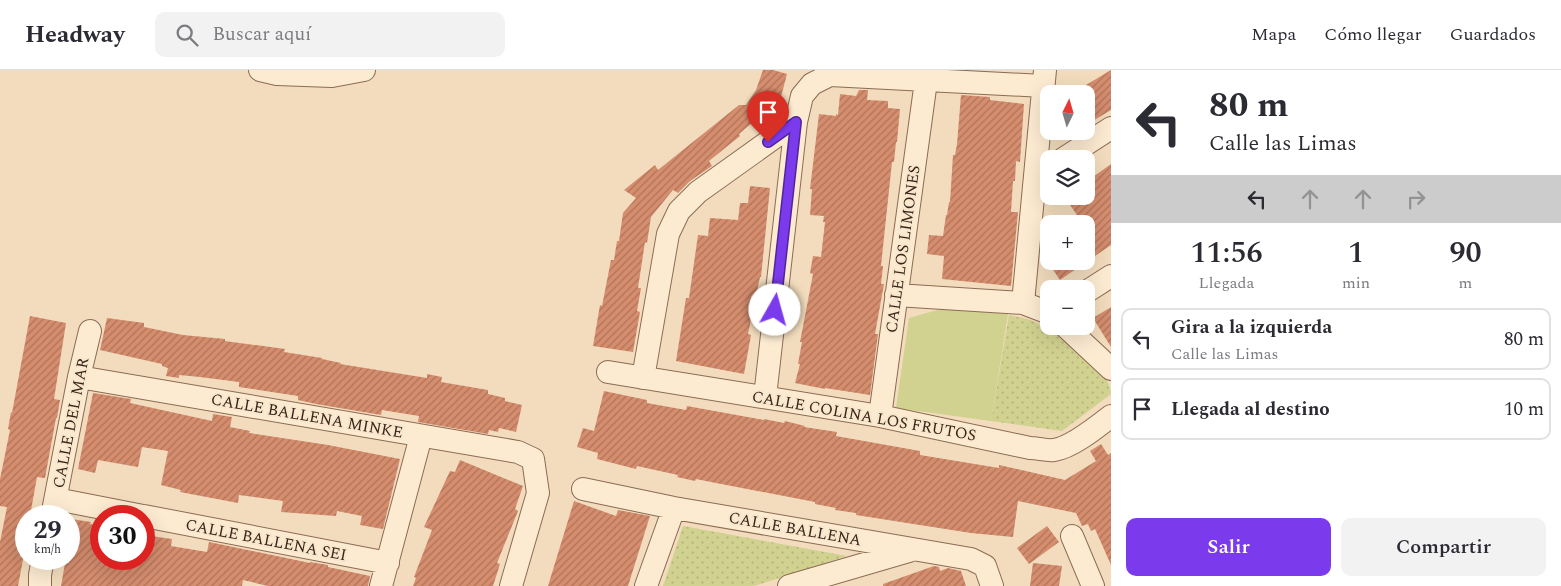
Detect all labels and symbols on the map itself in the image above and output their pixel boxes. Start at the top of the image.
north arrow [1040,85,1095,140]
pin [747,91,789,142]
street label: CALLE LOS LIMONES [879,164,927,334]
position arrow [748,283,800,335]
street label: CALLE DEL MAR [47,355,96,490]
street label: CALLE COLINA LOS FRUTOS [750,384,978,448]
street label: CALLE BALLENA MINKE [209,387,405,445]
speed limit sign: 30 [90,505,155,570]
street label: CALLE BALLENA [727,506,863,552]
street label: CALLE BALLENA SEI [183,513,349,567]

